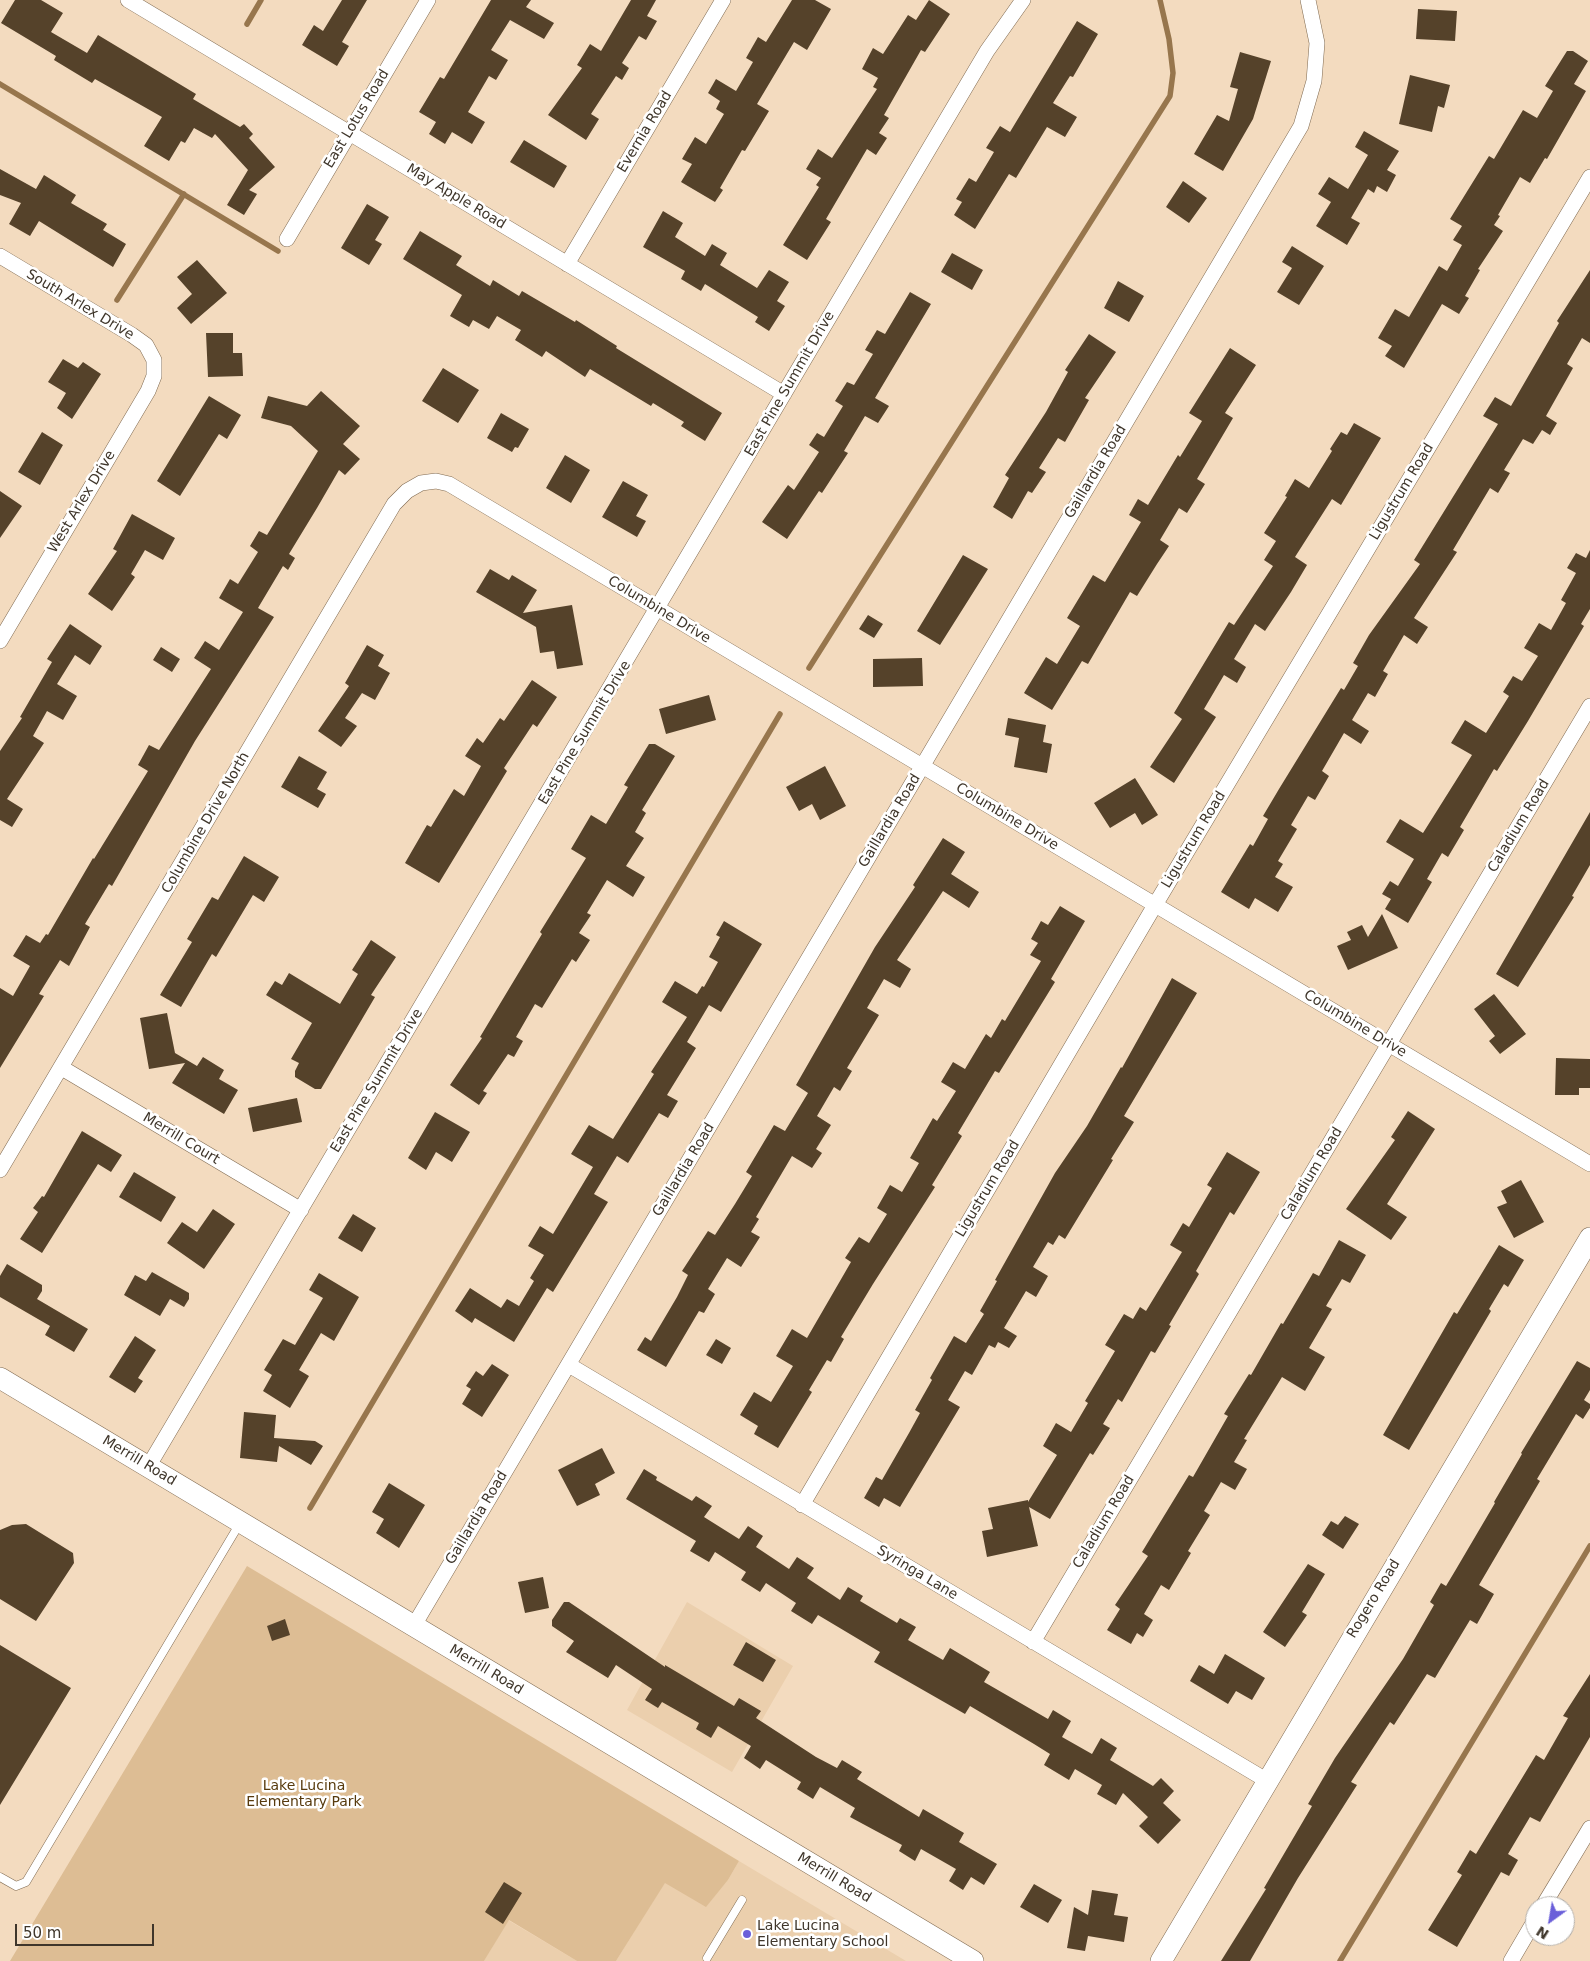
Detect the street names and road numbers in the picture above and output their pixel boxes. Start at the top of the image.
street label: East Lotus Road [321,67,393,171]
street label: Evernia Road [614,88,676,176]
street label: May Apple Road [403,161,509,233]
street label: South Arlex Drive [23,266,137,344]
street label: East Pine Summit Drive [742,308,838,460]
street label: Gaillardia Road [1061,422,1131,522]
street label: Ligustrum Road [1366,440,1438,544]
street label: West Arlex Drive [45,448,119,556]
street label: Columbine Drive [605,573,713,647]
street label: East Pine Summit Drive [535,658,635,808]
street label: Columbine Drive North [159,749,253,897]
street label: Gaillardia Road [855,771,925,871]
street label: Caladium Road [1485,776,1553,876]
street label: Columbine Drive [953,780,1061,854]
street label: Ligustrum Road [1158,788,1230,892]
street label: Columbine Drive [1301,987,1409,1061]
street label: East Pine Summit Drive [327,1006,427,1156]
street label: Merrill Court [140,1110,222,1168]
street label: Gaillardia Road [649,1120,719,1220]
street label: Caladium Road [1278,1124,1346,1224]
street label: Ligustrum Road [952,1137,1024,1241]
street label: Merrill Road [99,1432,179,1490]
street label: Gaillardia Road [442,1468,512,1568]
street label: Caladium Road [1070,1472,1138,1572]
street label: Syringa Lane [873,1542,961,1604]
street label: Rogero Road [1344,1557,1404,1641]
street label: Merrill Road [446,1641,526,1699]
street label: Merrill Road [794,1849,874,1907]

